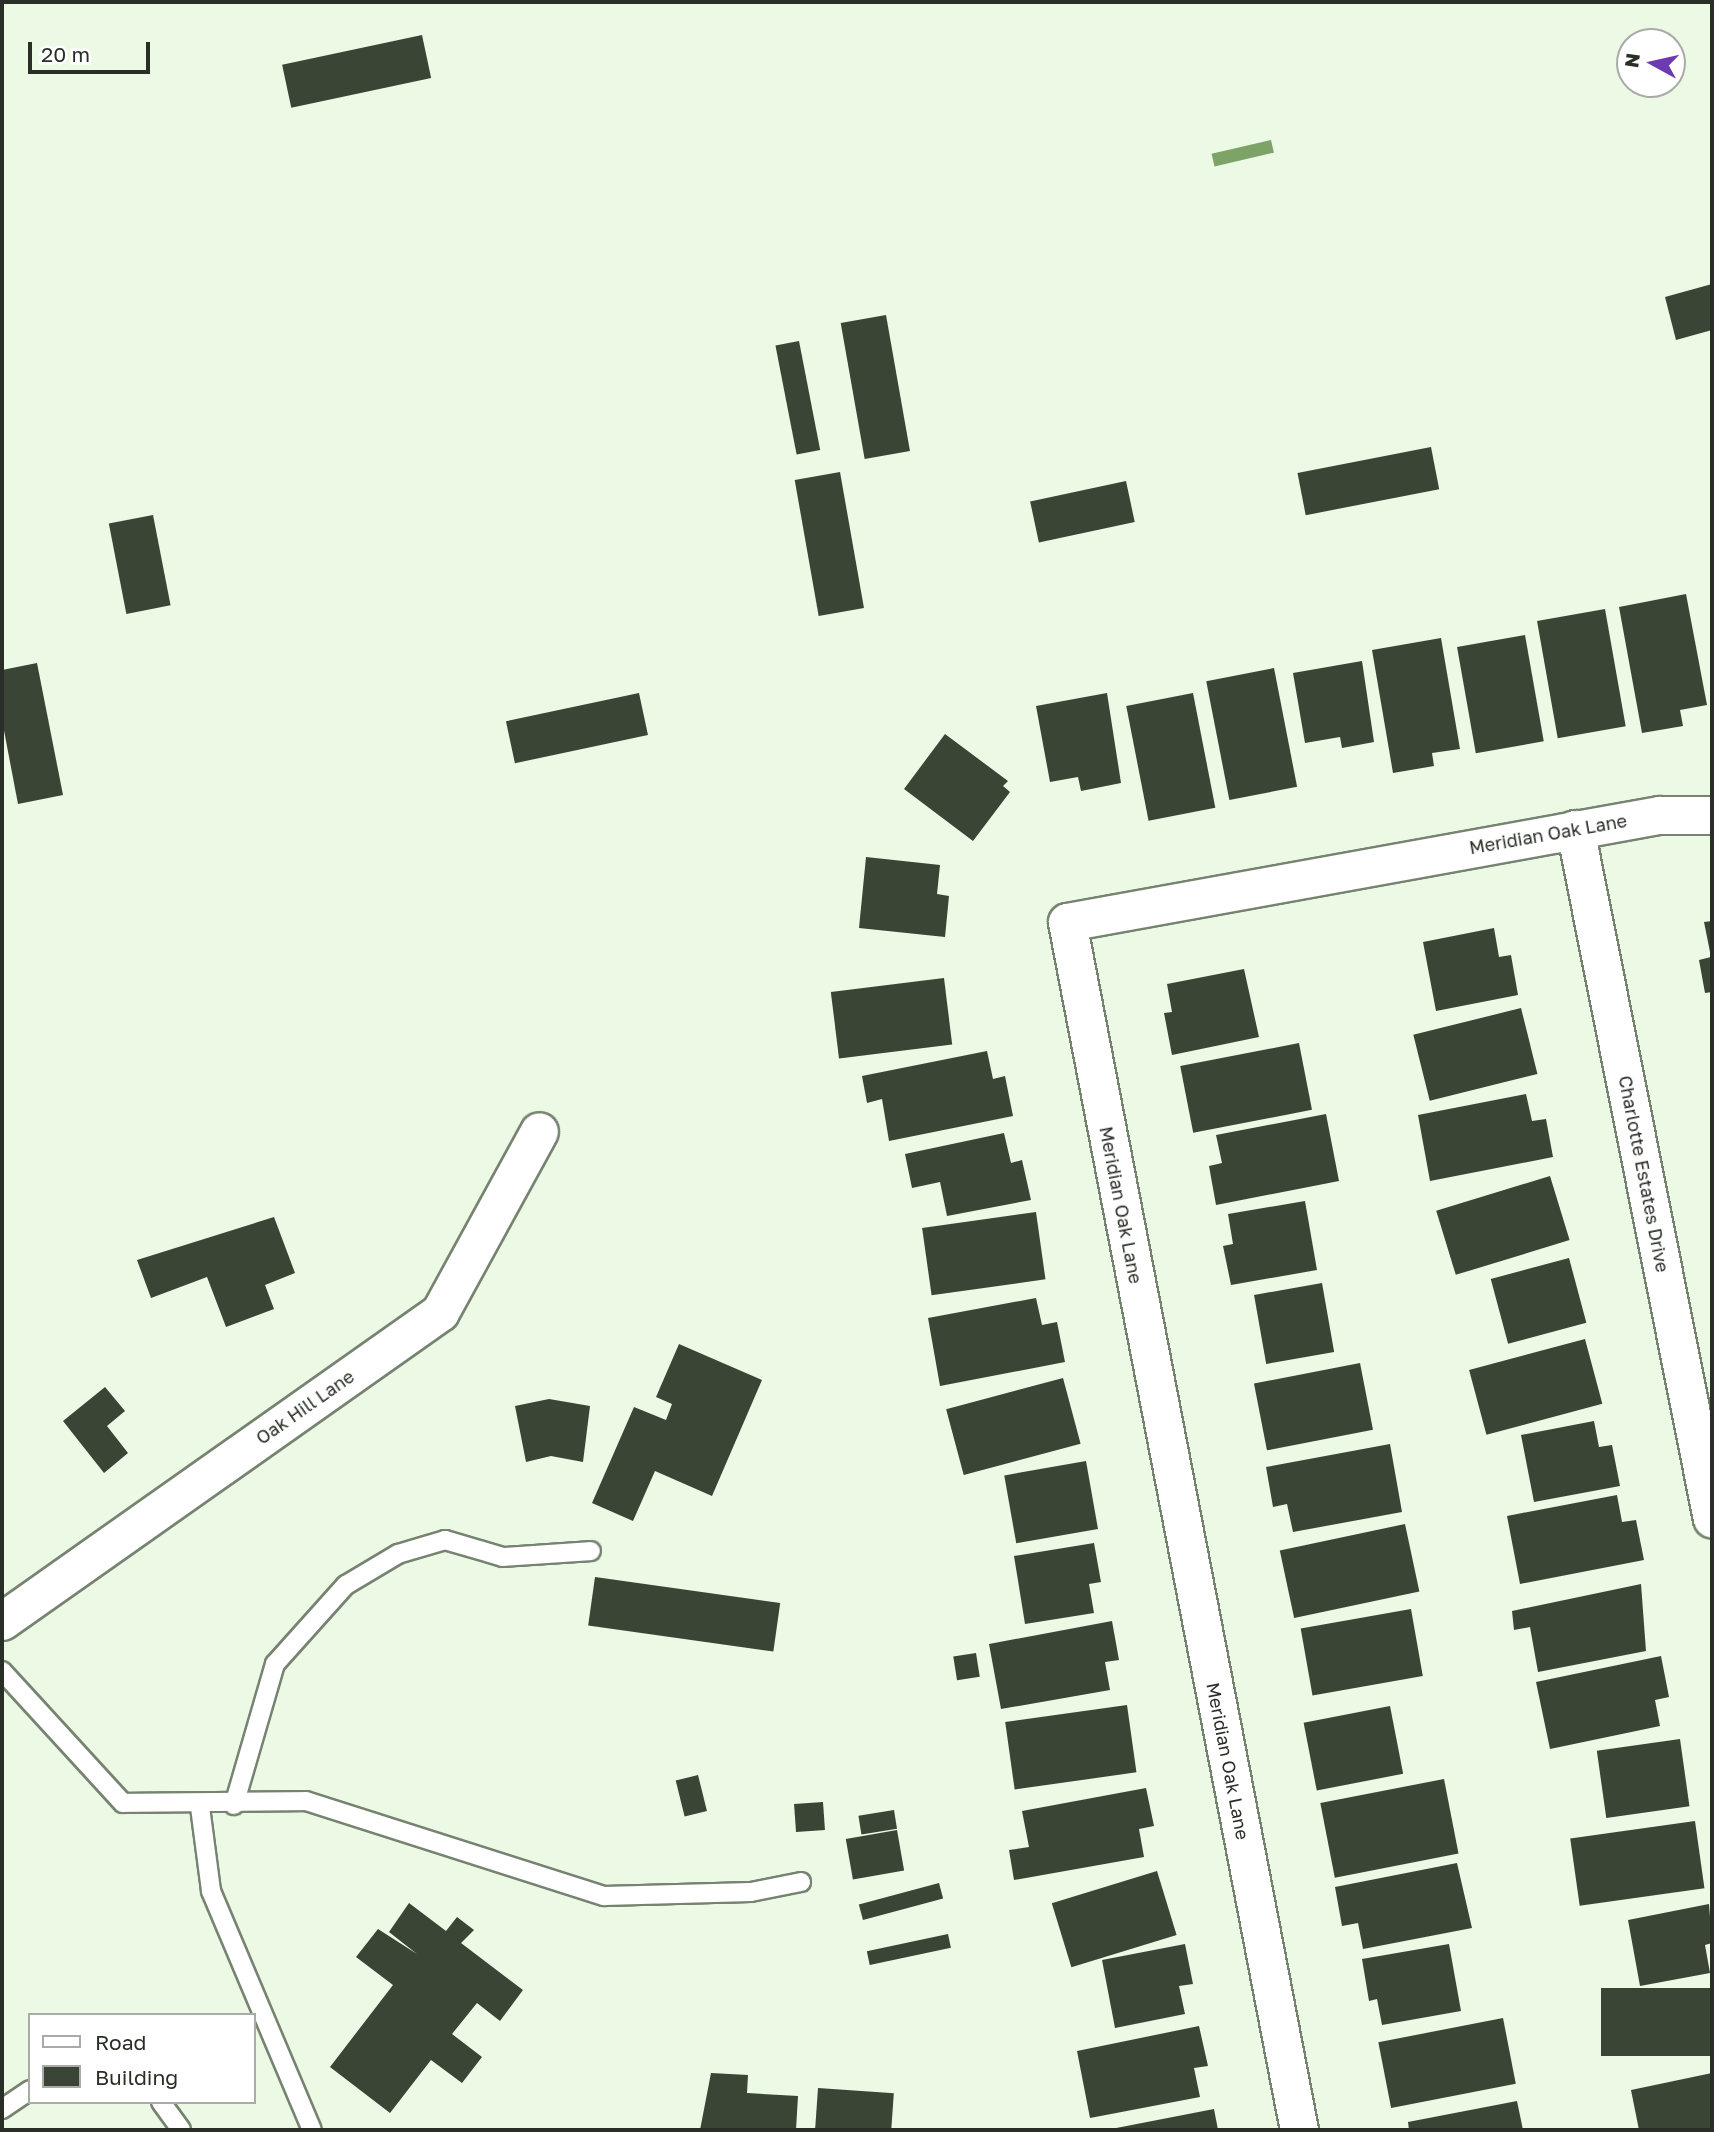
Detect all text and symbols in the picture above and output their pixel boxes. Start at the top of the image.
scale bar [32,28,154,72]
north arrow [1616,28,1686,98]
text: 20 m [41,41,90,67]
text: N [1619,52,1644,69]
street label: Meridian Oak Lane [1467,810,1629,858]
street label: Charlotte Estates Drive [1614,1074,1674,1274]
street label: Meridian Oak Lane [1095,1125,1147,1285]
street label: Oak Hill Lane [252,1365,358,1449]
street label: Meridian Oak Lane [1202,1681,1254,1841]
legend [28,2013,256,2104]
text: Road [95,2029,146,2055]
text: Building [95,2064,178,2090]

